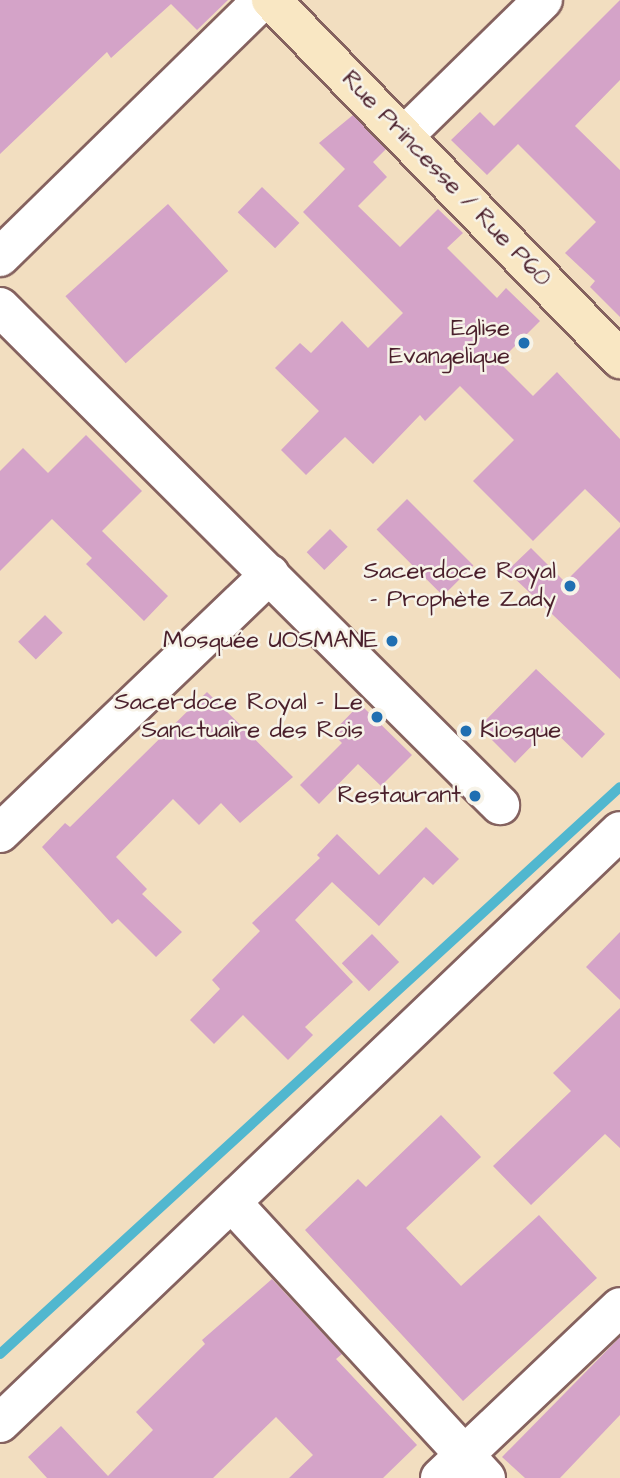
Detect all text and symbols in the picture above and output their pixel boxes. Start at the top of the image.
street label: Rue Princesse / Rue P60 [335,65,557,293]
place label: Eglise Evangelique [389,315,510,371]
marker: Eglise Evangelique [516,335,532,351]
place label: Sacerdoce Royal - Prophète Zady [364,558,556,614]
marker: Sacerdoce Royal - Prophète Zady [562,578,578,594]
place label: Mosquée UOSMANE [163,627,378,655]
marker: Mosquée UOSMANE [384,633,400,649]
place label: Sacerdoce Royal - Le Sanctuaire des Rois [114,689,363,745]
marker: Sacerdoce Royal - Le Sanctuaire des Rois [369,709,385,725]
place label: Kiosque [480,717,561,745]
marker: Kiosque [458,723,474,739]
place label: Restaurant [338,782,461,810]
marker: Restaurant [467,788,483,804]

